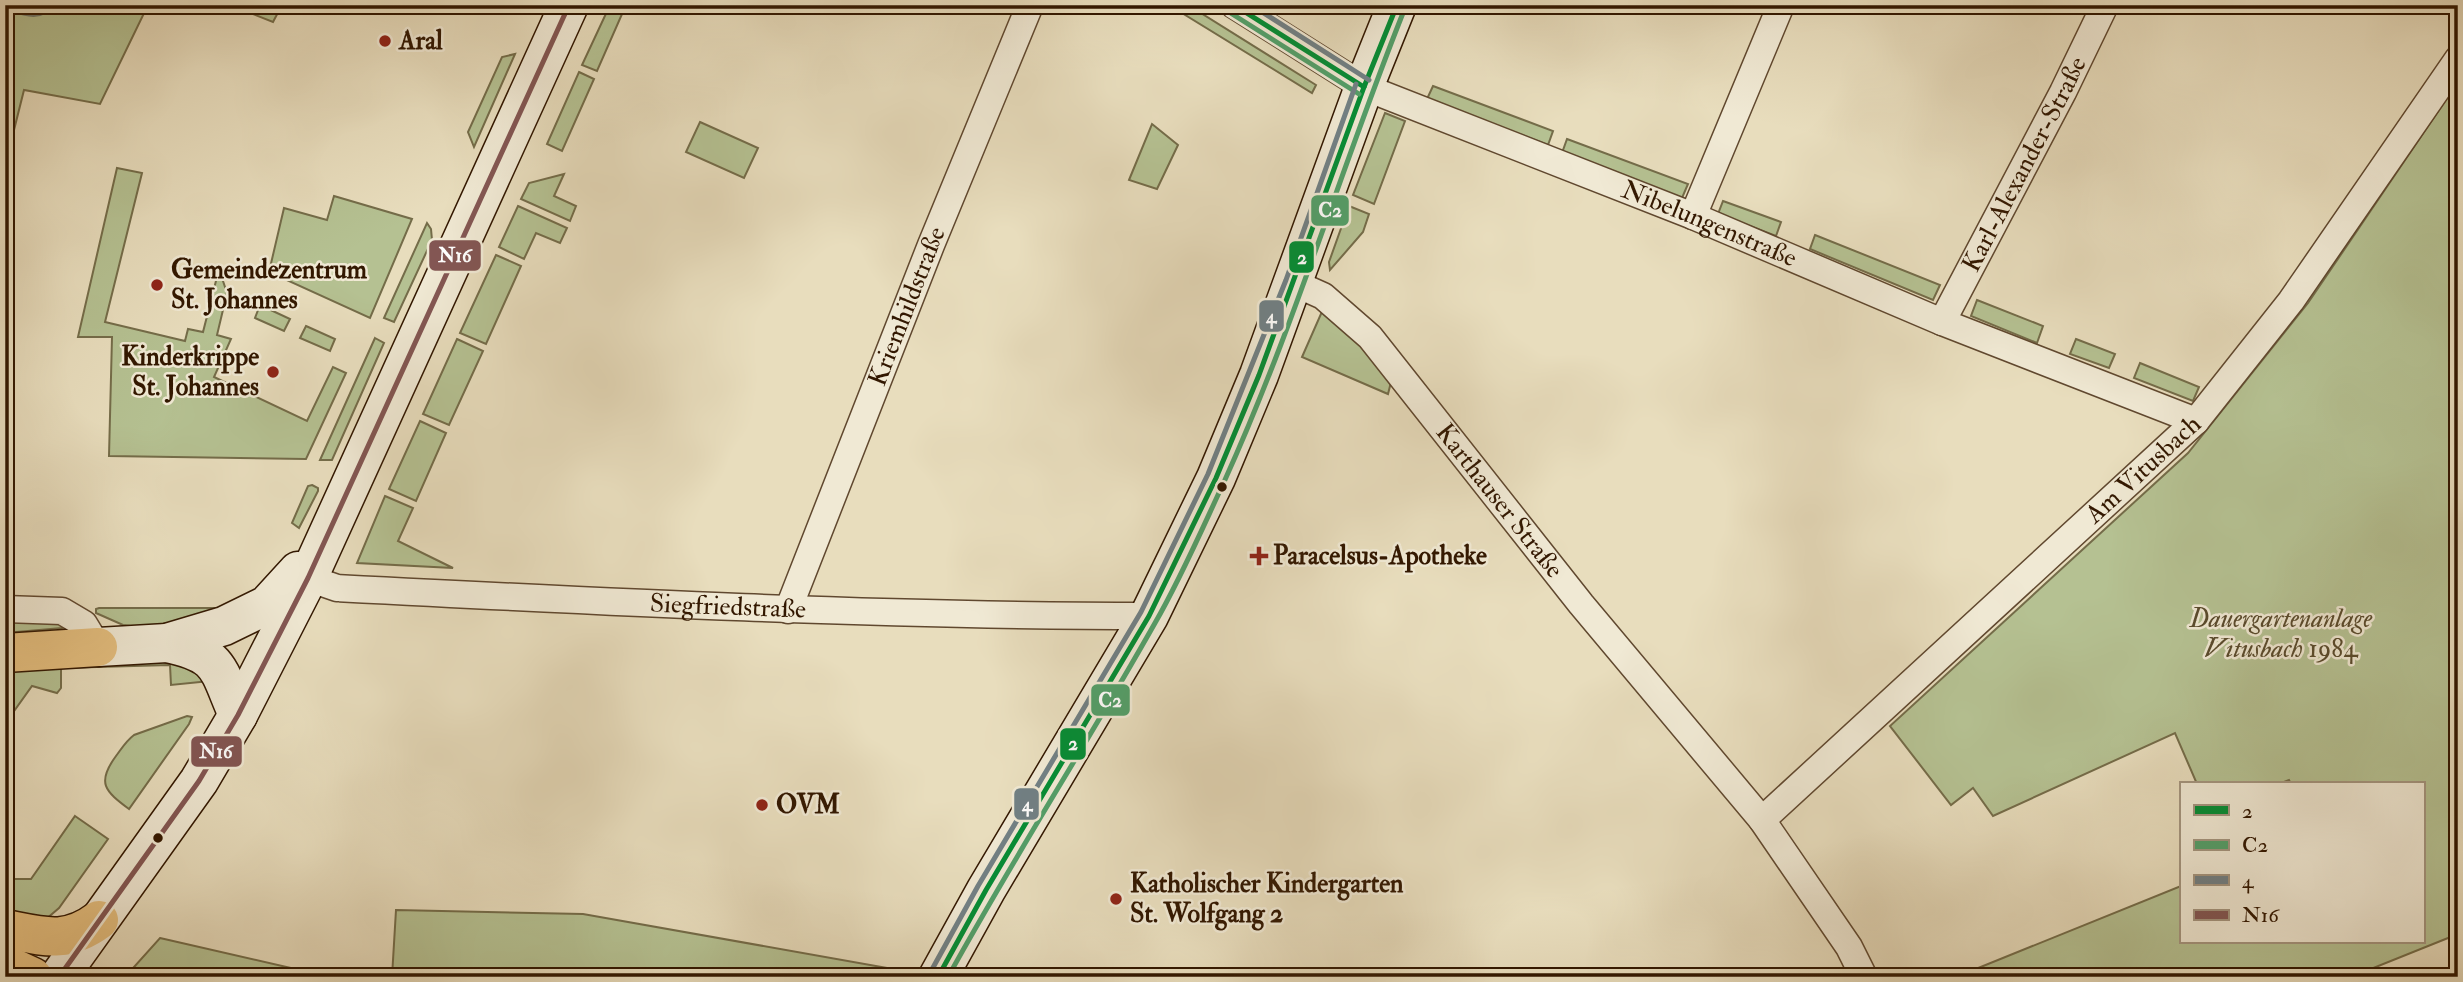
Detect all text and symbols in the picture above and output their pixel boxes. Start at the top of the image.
place label: Aral [398,25,443,57]
marker: Aral [377,33,393,49]
street label: Karl-Alexander-Straße [1955,51,2094,277]
street label: Nibelungenstraße [1617,174,1802,274]
line badge: C2 [1310,194,1350,227]
text: C2 [1318,199,1342,223]
street label: Kriemhildstraße [861,222,953,391]
line badge: N16 [428,239,482,272]
line badge: 2 [1288,240,1315,274]
text: N16 [437,244,473,268]
text: 2 [1297,246,1307,270]
place label: Gemeindezentrum St. Johannes [171,254,368,316]
marker: Gemeindezentrum St. Johannes [149,277,165,293]
line badge: 4 [1258,299,1285,333]
text: 4 [1265,305,1278,329]
place label: Kinderkrippe St. Johannes [121,341,259,403]
marker: Kinderkrippe St. Johannes [265,364,281,380]
street label: Am Vitusbach [2078,408,2208,531]
street label: Karthauser Straße [1429,417,1570,585]
unlabelled marker [1215,480,1229,494]
place label: Paracelsus-Apotheke [1273,540,1487,573]
marker: Paracelsus-Apotheke [1251,548,1267,564]
street label: Siegfriedstraße [649,587,807,626]
park label: Dauergartenanlage Vitusbach 1984 [2189,603,2372,665]
line badge: C2 [1090,683,1131,717]
text: C2 [1098,689,1122,713]
line badge: 2 [1059,727,1087,761]
text: 2 [1068,732,1078,756]
line badge: N16 [190,735,243,768]
text: N16 [198,740,234,764]
legend [2180,782,2424,944]
line badge: 4 [1013,787,1040,821]
place label: OVM [776,789,840,821]
text: 4 [1021,793,1034,817]
marker: OVM [754,797,770,813]
text: 2 [2242,798,2253,825]
unlabelled marker [151,831,165,845]
text: C2 [2242,832,2268,859]
place label: Katholischer Kindergarten St. Wolfgang 2 [1130,868,1404,931]
text: 4 [2242,868,2255,895]
marker: Katholischer Kindergarten St. Wolfgang 2 [1108,891,1124,907]
text: N16 [2242,902,2280,929]

